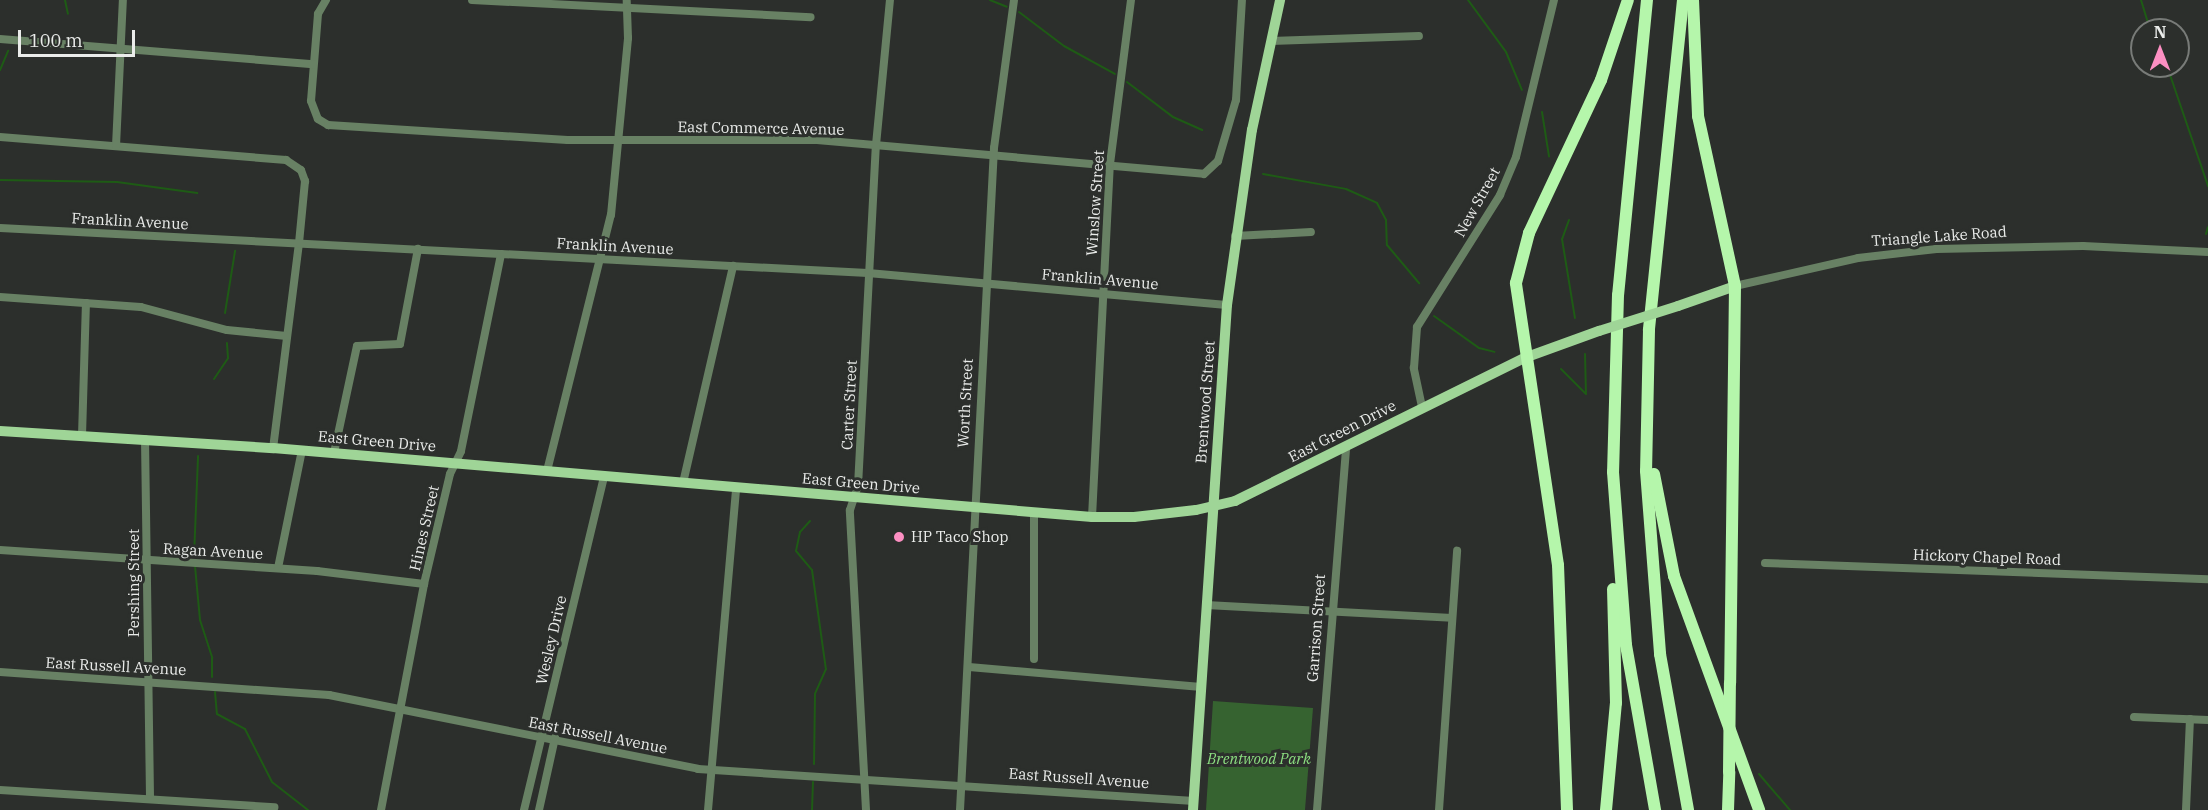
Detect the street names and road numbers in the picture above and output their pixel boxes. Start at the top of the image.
street label: East Commerce Avenue [677,118,845,138]
street label: Winslow Street [1082,149,1108,257]
street label: New Street [1450,164,1504,240]
street label: Franklin Avenue [71,209,189,233]
street label: Triangle Lake Road [1871,222,2007,250]
street label: Franklin Avenue [556,234,674,258]
street label: Franklin Avenue [1041,265,1159,293]
street label: Brentwood Street [1192,340,1218,464]
street label: Worth Street [954,358,976,448]
street label: Carter Street [838,360,860,450]
street label: East Green Drive [1285,396,1399,466]
street label: East Green Drive [317,427,437,455]
street label: East Green Drive [801,469,921,497]
street label: Hines Street [405,484,443,572]
street label: Pershing Street [125,529,143,637]
street label: Ragan Avenue [162,539,264,563]
street label: Hickory Chapel Road [1913,545,2061,569]
street label: Garrison Street [1303,573,1329,683]
street label: Wesley Drive [532,594,570,686]
street label: East Russell Avenue [45,653,187,679]
street label: East Russell Avenue [527,713,669,757]
street label: East Russell Avenue [1008,764,1150,792]

